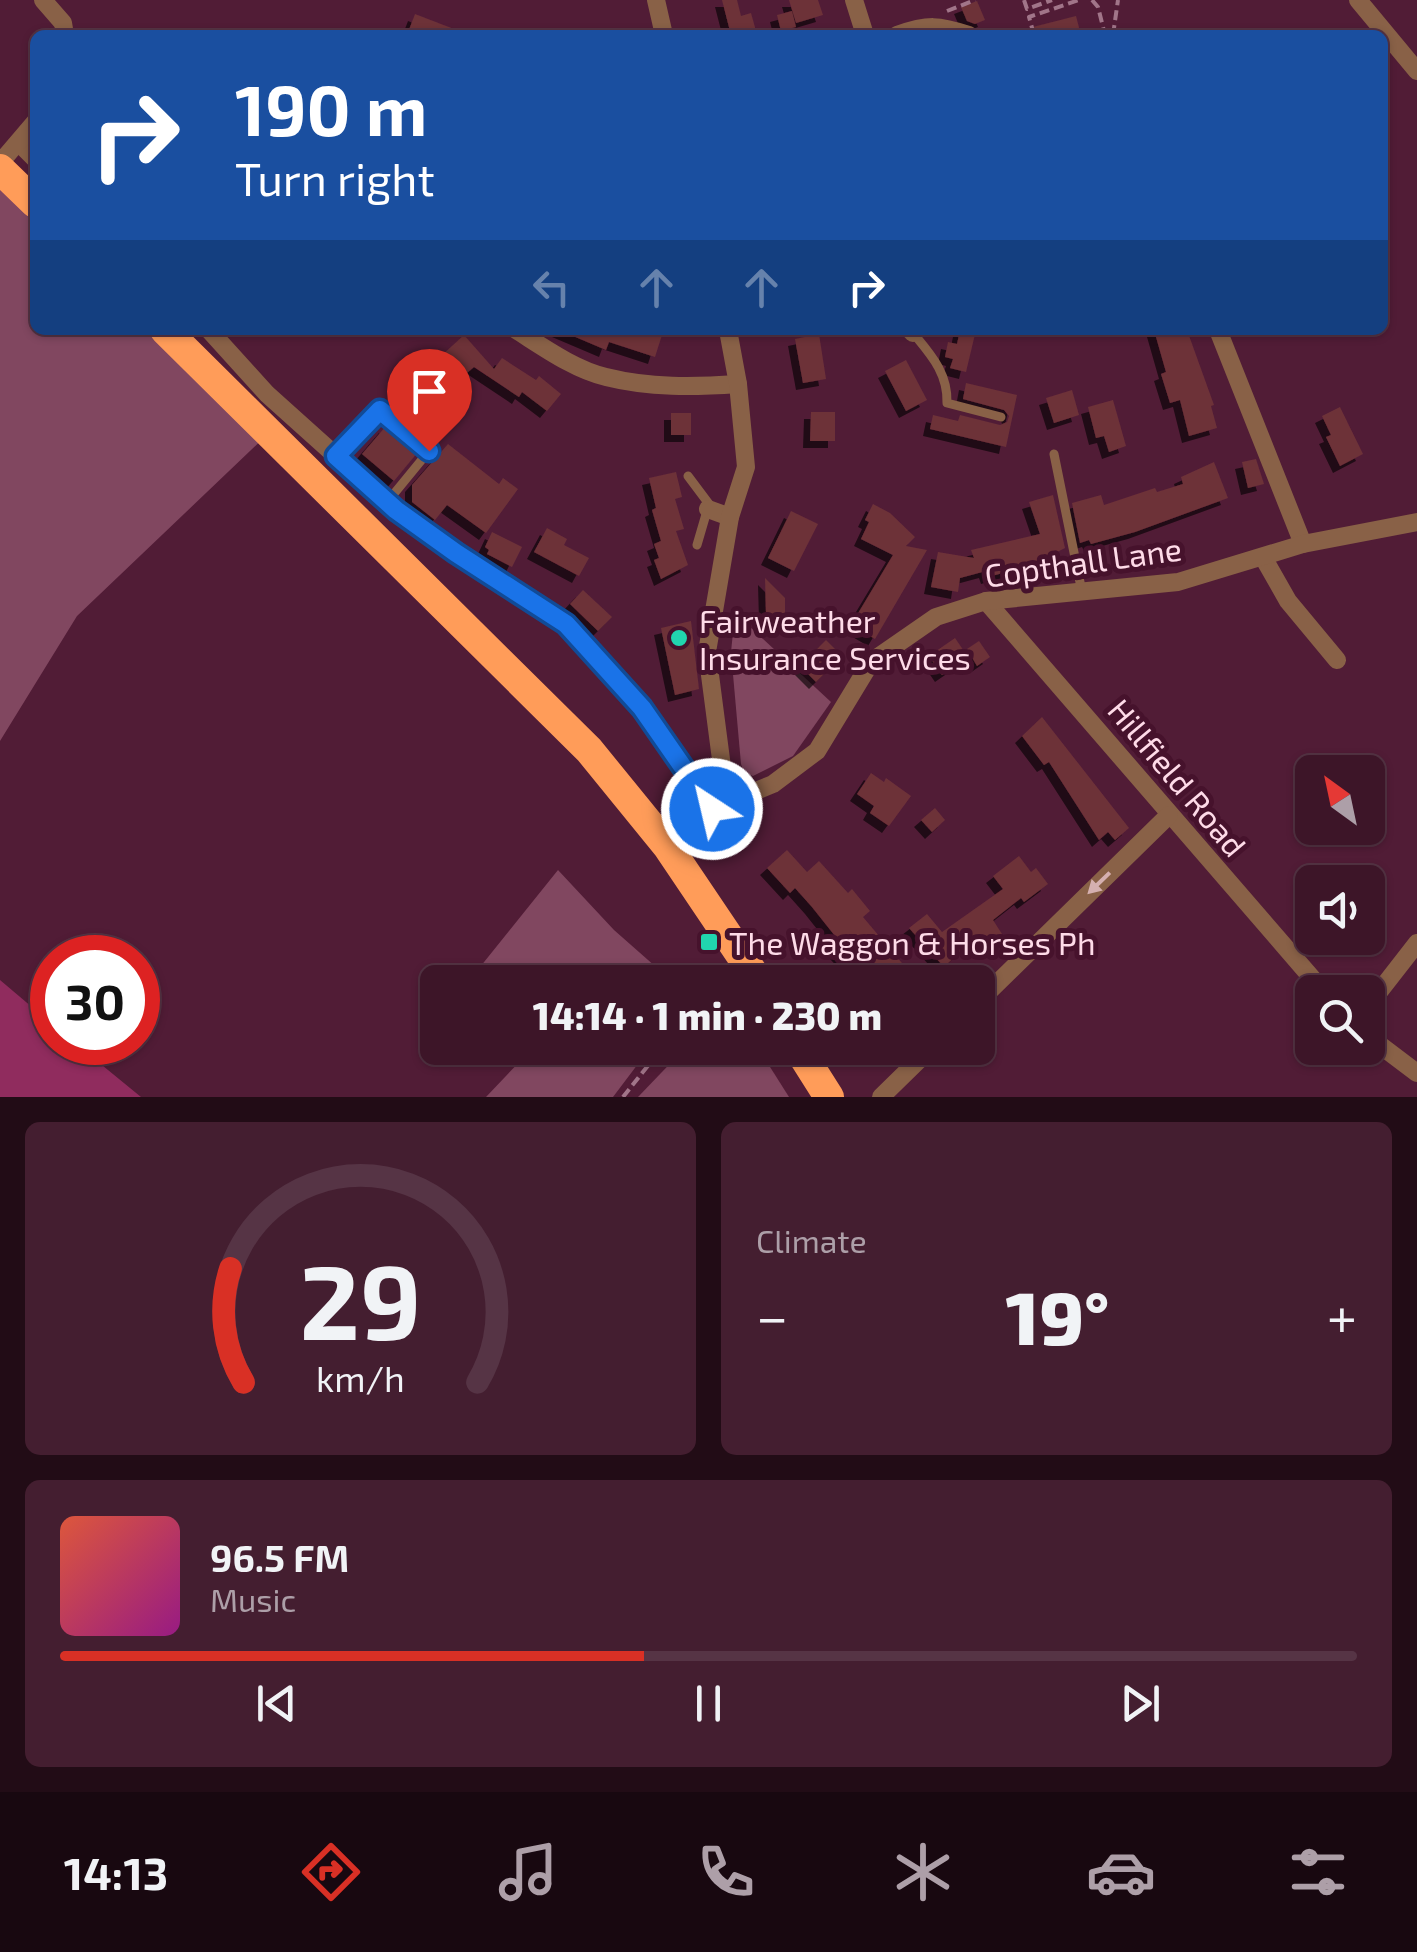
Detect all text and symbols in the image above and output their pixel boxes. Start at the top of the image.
text: 190 m [235,66,428,150]
icon: right [70,70,200,200]
text: Turn right [235,151,435,205]
icon: left [524,260,579,315]
icon: ahead [629,260,684,315]
icon: ahead [734,260,789,315]
icon: right [839,260,894,315]
pin [387,349,472,452]
icon: arrive [402,364,457,419]
street label: Copthall Lane [982,528,1184,594]
place label: Fairweather Insurance Services [699,601,971,676]
marker: Fairweather Insurance Services [668,627,690,649]
street label: Hillfield Road [1101,691,1255,863]
north arrow [1295,755,1385,845]
map controls [1295,755,1385,1065]
position arrow [660,757,764,861]
button: sound [1295,865,1385,955]
one-way arrow [1088,871,1112,894]
place label: The Waggon & Horses Ph [729,923,1096,961]
marker: The Waggon & Horses Ph [698,931,720,953]
speed limit sign: 30 [30,935,160,1065]
button: search [1295,975,1385,1065]
text: 14:14 · 1 min · 230 m [533,992,882,1038]
text: Climate [756,1221,867,1259]
text: 29 [300,1236,421,1361]
text: 19° [1005,1270,1109,1360]
text: − [756,1282,788,1348]
text: + [1327,1282,1357,1348]
text: km/h [316,1356,405,1399]
text: 96.5 FM [210,1534,349,1580]
text: Music [210,1580,296,1618]
icon: previous [249,1676,304,1731]
icon: pause [681,1676,736,1731]
icon: next [1113,1676,1168,1731]
icon: directions [296,1837,366,1907]
icon: music [493,1837,563,1907]
icon: phone [691,1837,761,1907]
icon: climate [888,1837,958,1907]
icon: car [1086,1837,1156,1907]
icon: filters [1283,1837,1353,1907]
text: 14:13 [64,1845,168,1899]

